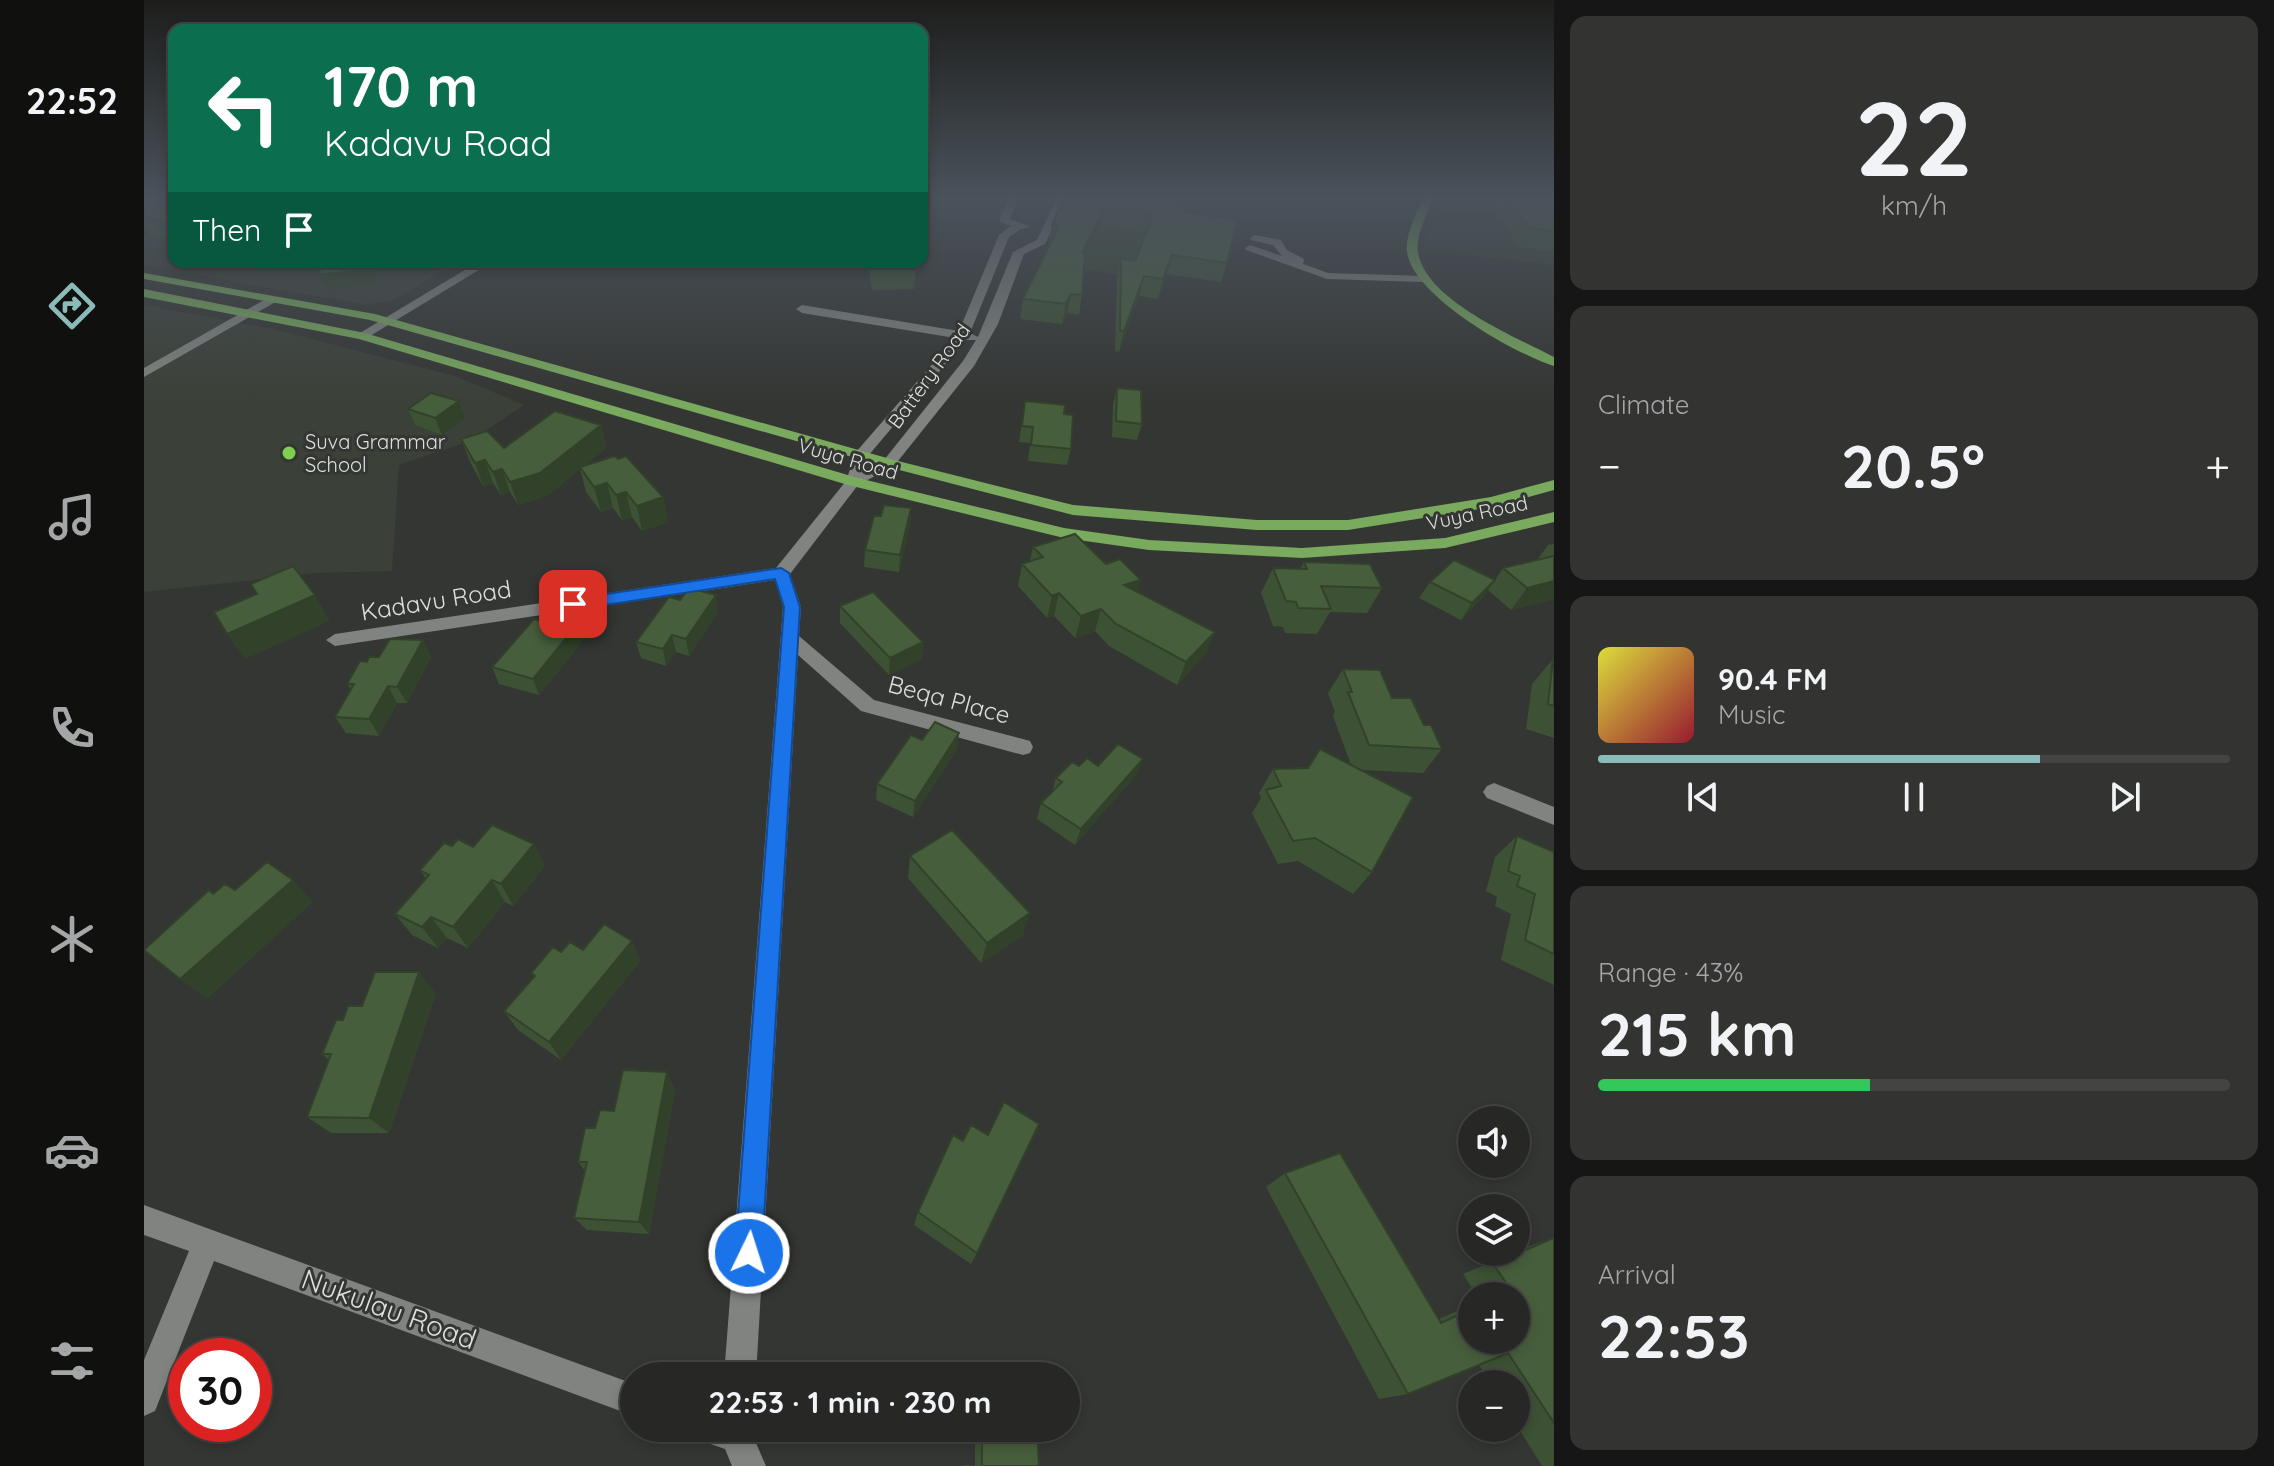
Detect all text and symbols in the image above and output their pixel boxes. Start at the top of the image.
text: 170 m [324,51,478,121]
icon: left [192,56,296,160]
text: 22 [1855,72,1973,202]
text: 22:52 [26,78,118,123]
text: Kadavu Road [324,120,552,165]
text: km/h [1881,189,1947,222]
icon: arrive [277,208,321,252]
text: Then [192,211,261,249]
icon: directions [44,278,100,334]
street label: Battery Road [882,318,975,433]
text: Climate [1598,388,1689,421]
text: 20.5° [1841,428,1985,503]
place label: Suva Grammar School [305,429,446,477]
street label: Vuya Road [795,432,901,485]
text: − [1598,438,1621,493]
text: + [2205,438,2230,493]
marker: Suva Grammar School [280,444,298,462]
icon: music [44,489,100,545]
street label: Vuya Road [1424,490,1530,535]
pin [539,570,607,638]
street label: Kadavu Road [358,573,513,627]
icon: arrive [551,582,595,626]
text: 90.4 FM [1718,660,1828,698]
street label: Beqa Place [885,668,1014,730]
text: Music [1718,698,1786,731]
icon: phone [44,700,100,756]
icon: previous [1681,775,1725,819]
icon: pause [1892,775,1936,819]
icon: next [2103,775,2147,819]
icon: climate [44,911,100,967]
text: Range · 43% [1598,956,1743,989]
text: 215 km [1598,996,1796,1071]
map controls [1458,1106,1530,1442]
button: sound [1458,1106,1530,1178]
icon: car [44,1122,100,1178]
button: layers [1458,1194,1530,1266]
position arrow [707,1211,791,1295]
text: Arrival [1598,1258,1676,1291]
street label: Nukulau Road [297,1261,481,1356]
button: + [1458,1282,1530,1354]
text: 22:53 [1598,1298,1749,1373]
icon: filters [44,1333,100,1389]
speed limit sign: 30 [168,1338,272,1442]
button: − [1458,1370,1530,1442]
text: 22:53 · 1 min · 230 m [709,1383,992,1421]

